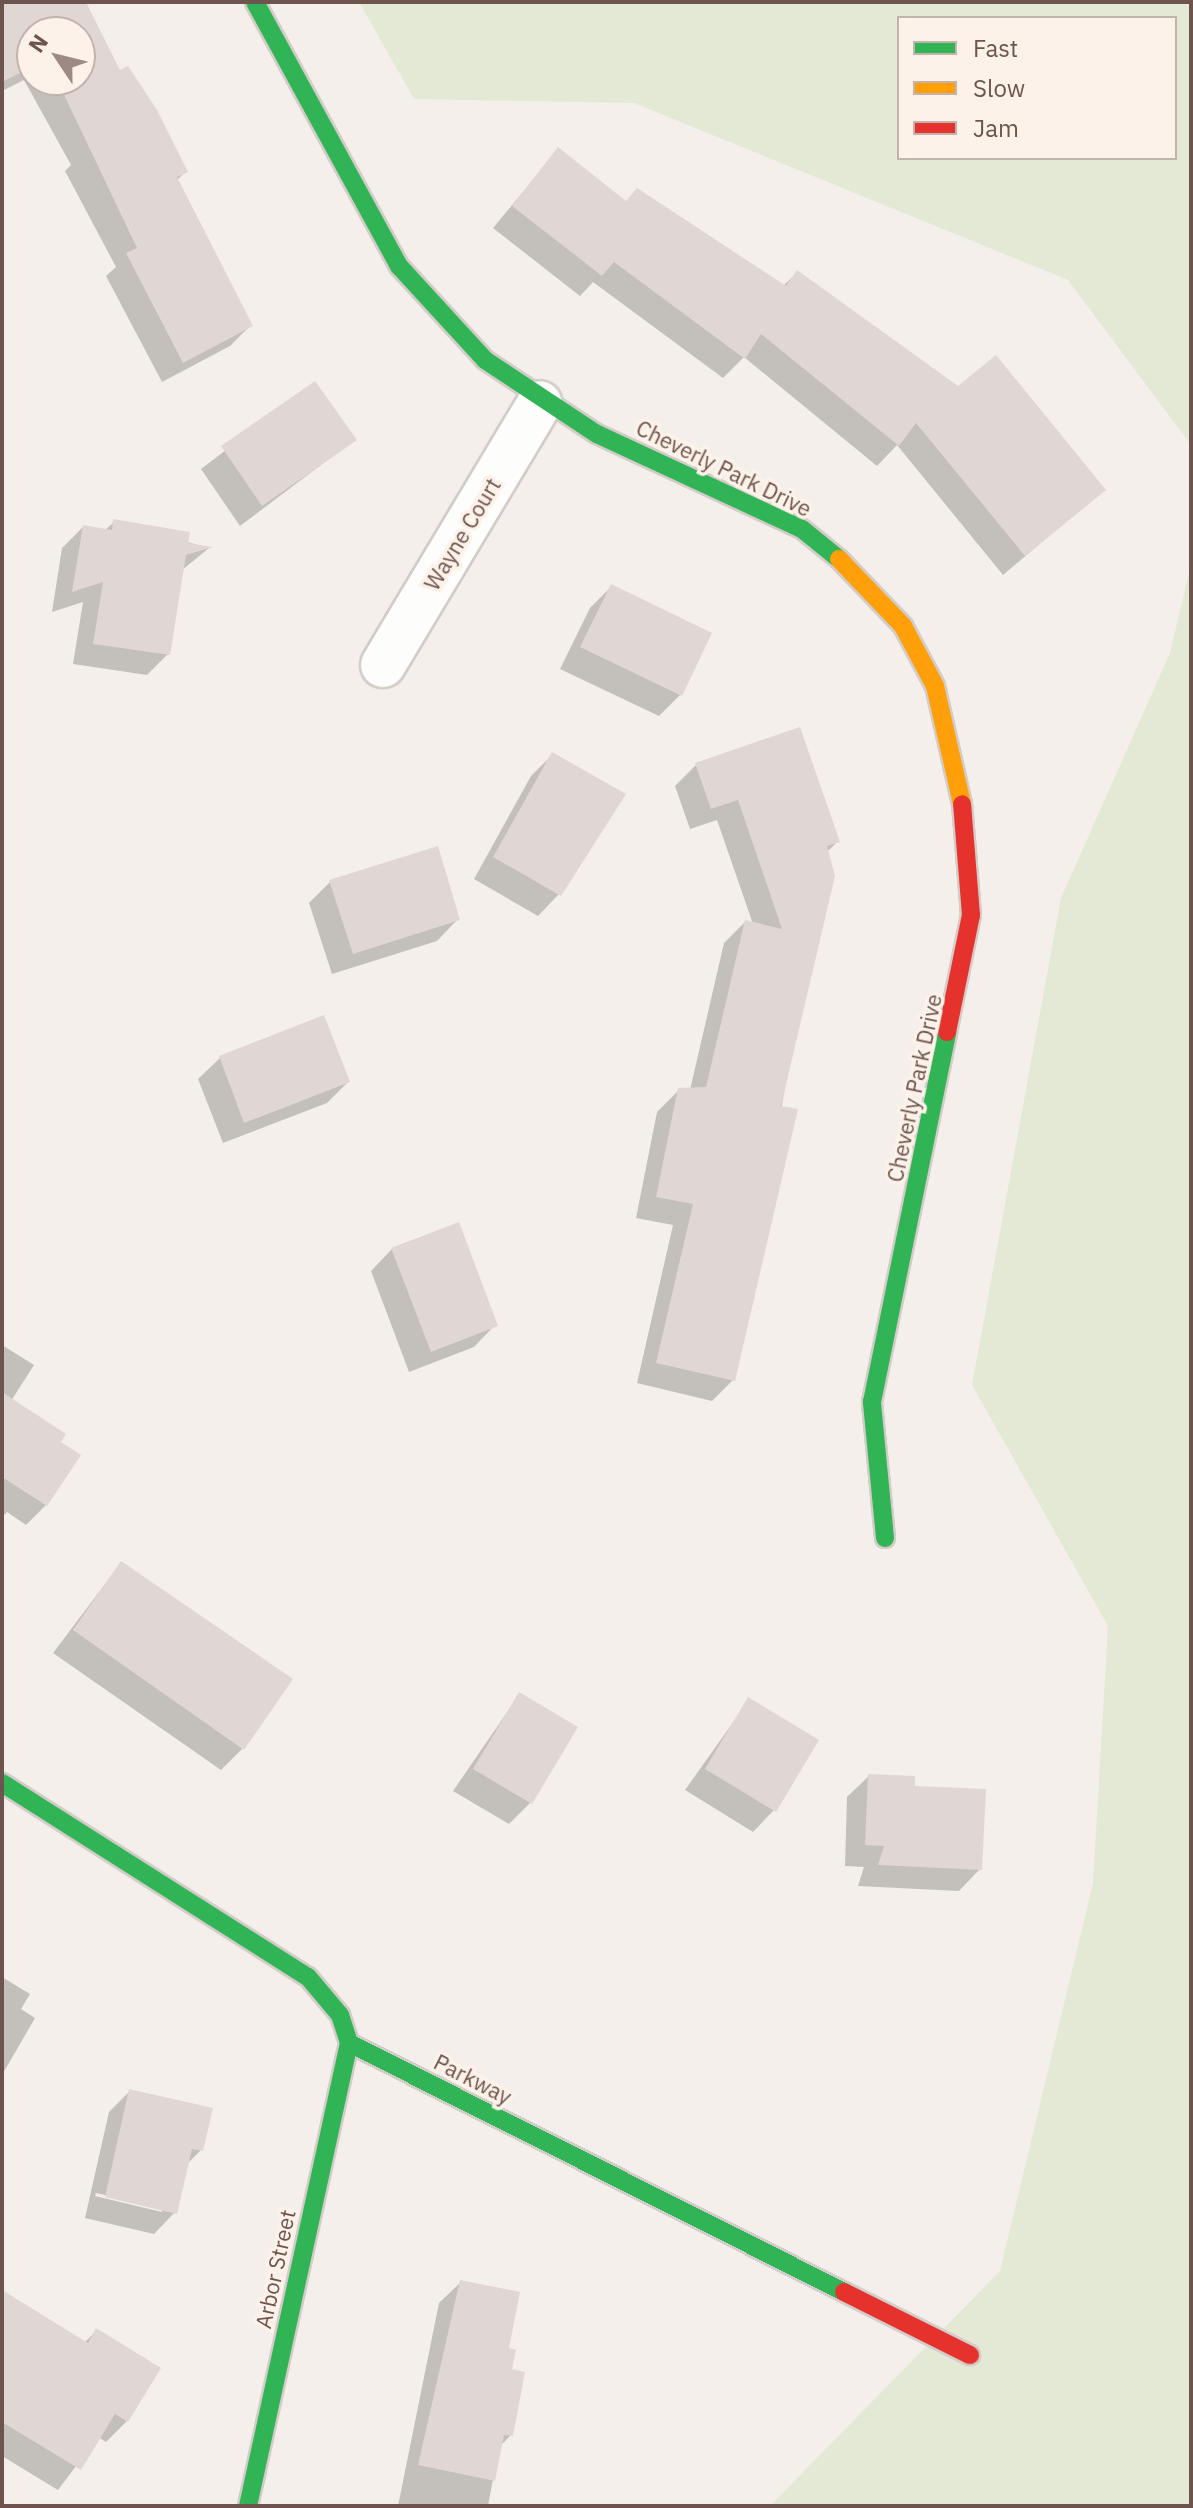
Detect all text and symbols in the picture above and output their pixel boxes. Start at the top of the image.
north arrow [16,16,96,96]
legend [897,16,1177,160]
text: N [21,28,54,58]
text: Fast [973,32,1018,64]
text: Slow [973,72,1025,104]
text: Jam [973,112,1019,144]
street label: Cheverly Park Drive [632,414,816,522]
street label: Wayne Court [418,473,506,595]
street label: Cheverly Park Drive [881,992,947,1184]
street label: Parkway [430,2048,516,2110]
street label: Arbor Street [250,2207,300,2331]

